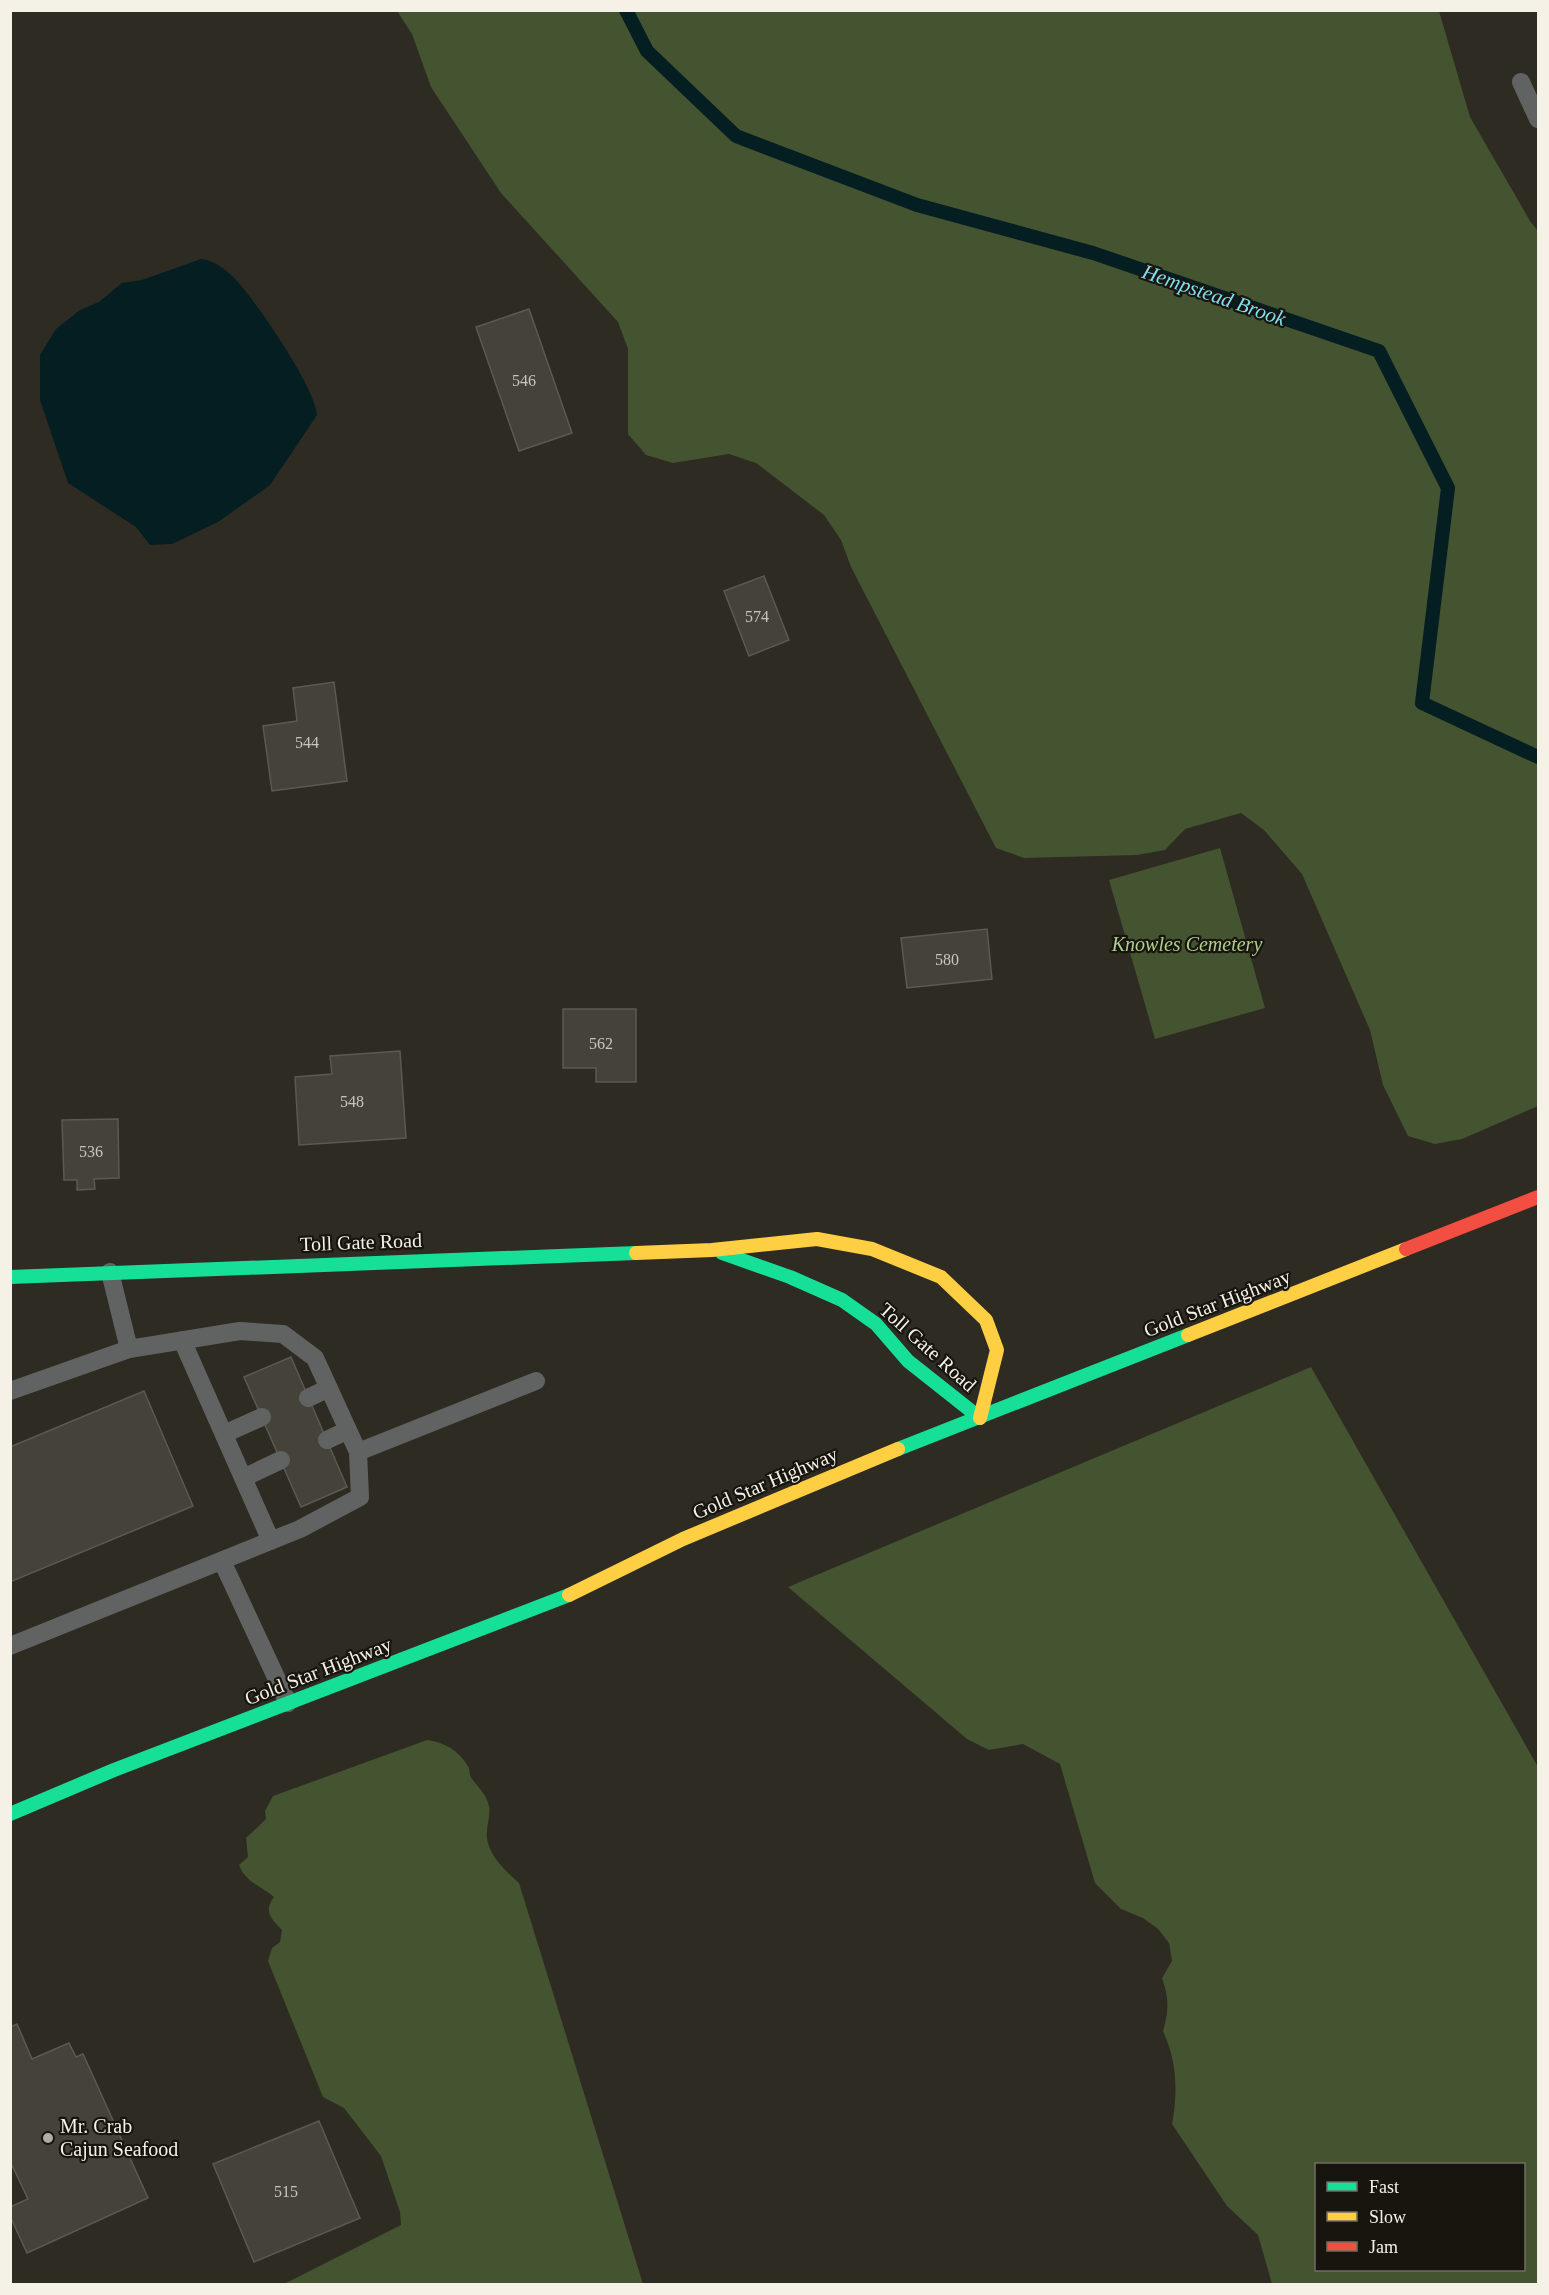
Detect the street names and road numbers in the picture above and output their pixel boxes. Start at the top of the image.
street label: Toll Gate Road [300,1229,422,1255]
street label: Gold Star Highway [1140,1265,1294,1342]
street label: Toll Gate Road [875,1298,981,1396]
street label: Gold Star Highway [689,1442,841,1524]
street label: Gold Star Highway [241,1633,395,1710]

